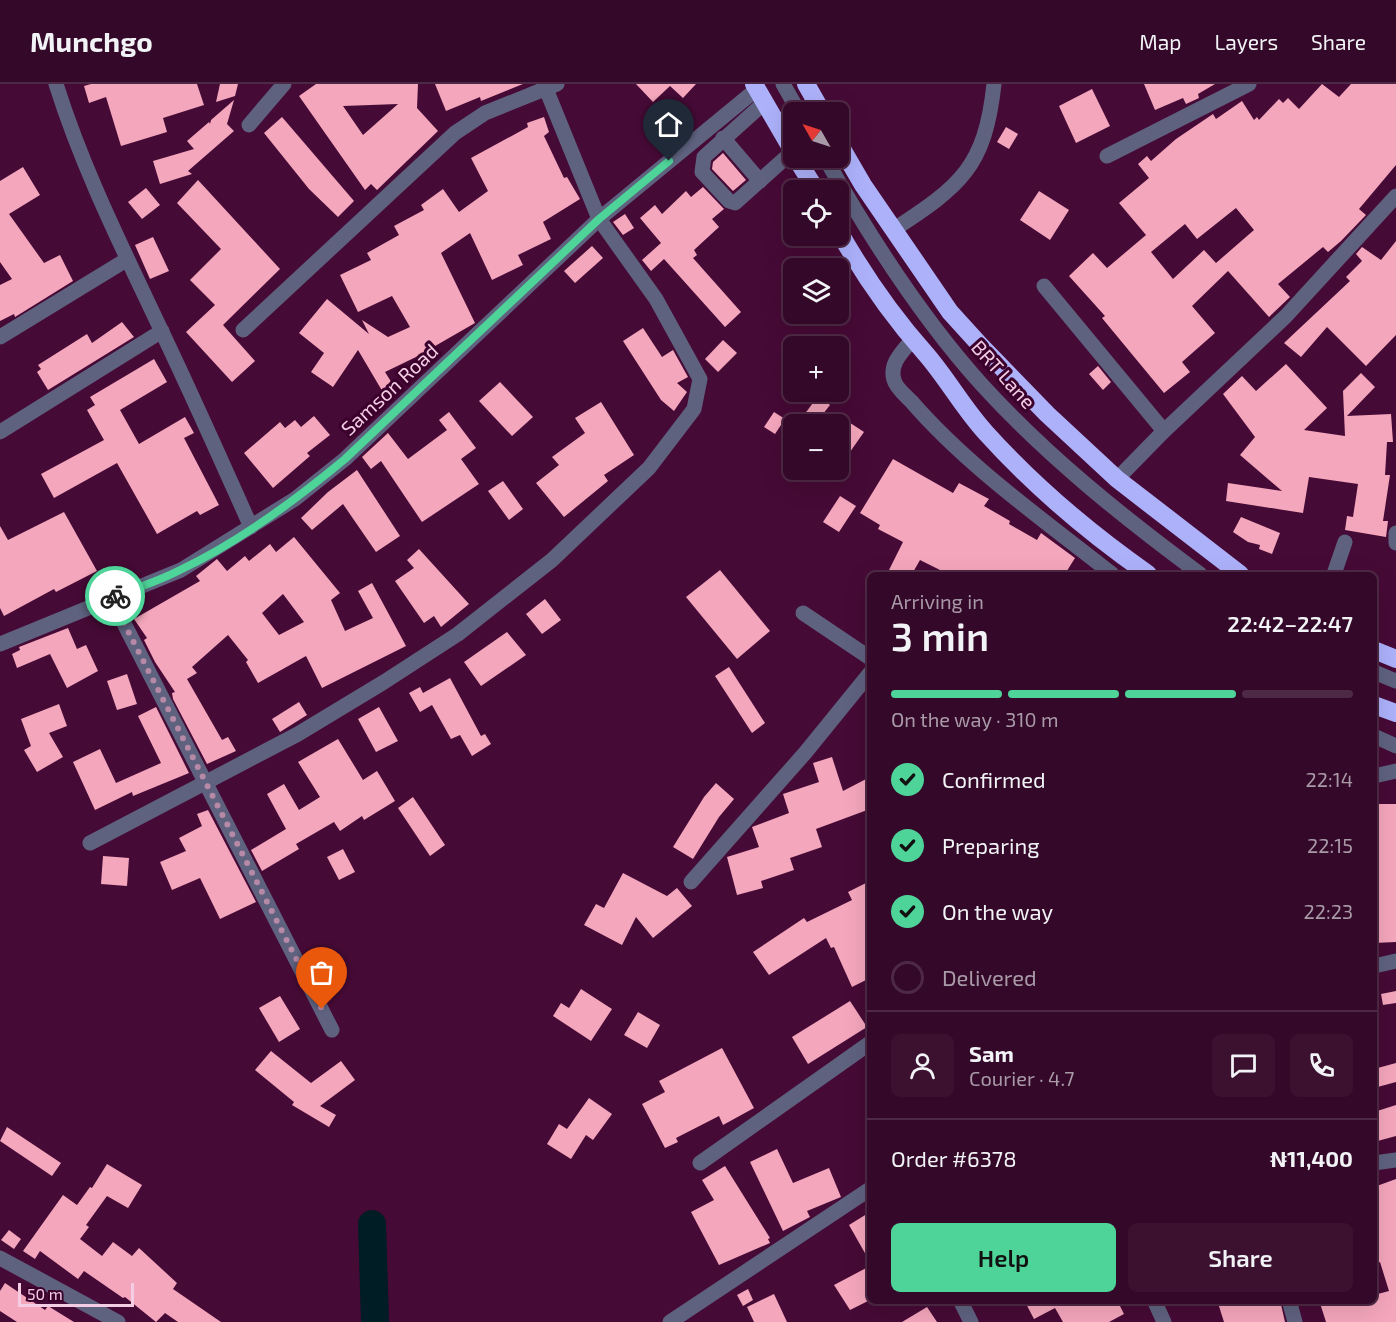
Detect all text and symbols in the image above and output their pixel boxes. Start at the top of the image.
text: Munchgo [30,24,153,58]
text: Map [1139,29,1181,54]
text: Layers [1214,29,1278,54]
text: Share [1311,29,1366,54]
pin [643,99,694,161]
north arrow [783,102,849,168]
map controls [783,102,849,480]
icon: home [652,108,685,141]
button: locate [783,180,849,246]
button: layers [783,258,849,324]
street label: BRT Lane [967,335,1041,413]
button: + [783,336,849,402]
street label: Samson Road [336,338,442,440]
button: − [783,414,849,480]
courier [85,566,145,626]
icon: bike [99,580,132,613]
text: Arriving in [891,589,984,613]
text: 22:42–22:47 [1227,610,1353,636]
text: 3 min [891,612,989,659]
text: On the way · 310 m [891,707,1058,731]
icon: check [891,763,924,796]
text: Confirmed [942,766,1046,792]
text: 22:14 [1306,767,1353,791]
icon: check [891,829,924,862]
text: Preparing [942,832,1040,858]
text: 22:15 [1307,833,1353,857]
icon: check [891,895,924,928]
text: On the way [942,898,1053,924]
text: 22:23 [1303,899,1353,923]
pin [296,947,347,1009]
icon: bag [305,956,338,989]
text: Delivered [942,964,1037,990]
button: person [891,1034,954,1097]
button: chat [1212,1034,1275,1097]
button: phone [1290,1034,1353,1097]
text: Sam [969,1040,1014,1066]
text: Courier · 4.7 [969,1066,1075,1090]
text: Order #6378 [891,1145,1017,1171]
text: ₦11,400 [1270,1145,1353,1171]
button: Help [891,1223,1116,1292]
button: Share [1128,1223,1353,1292]
scale bar [18,1280,134,1308]
text: 50 m [27,1284,63,1303]

